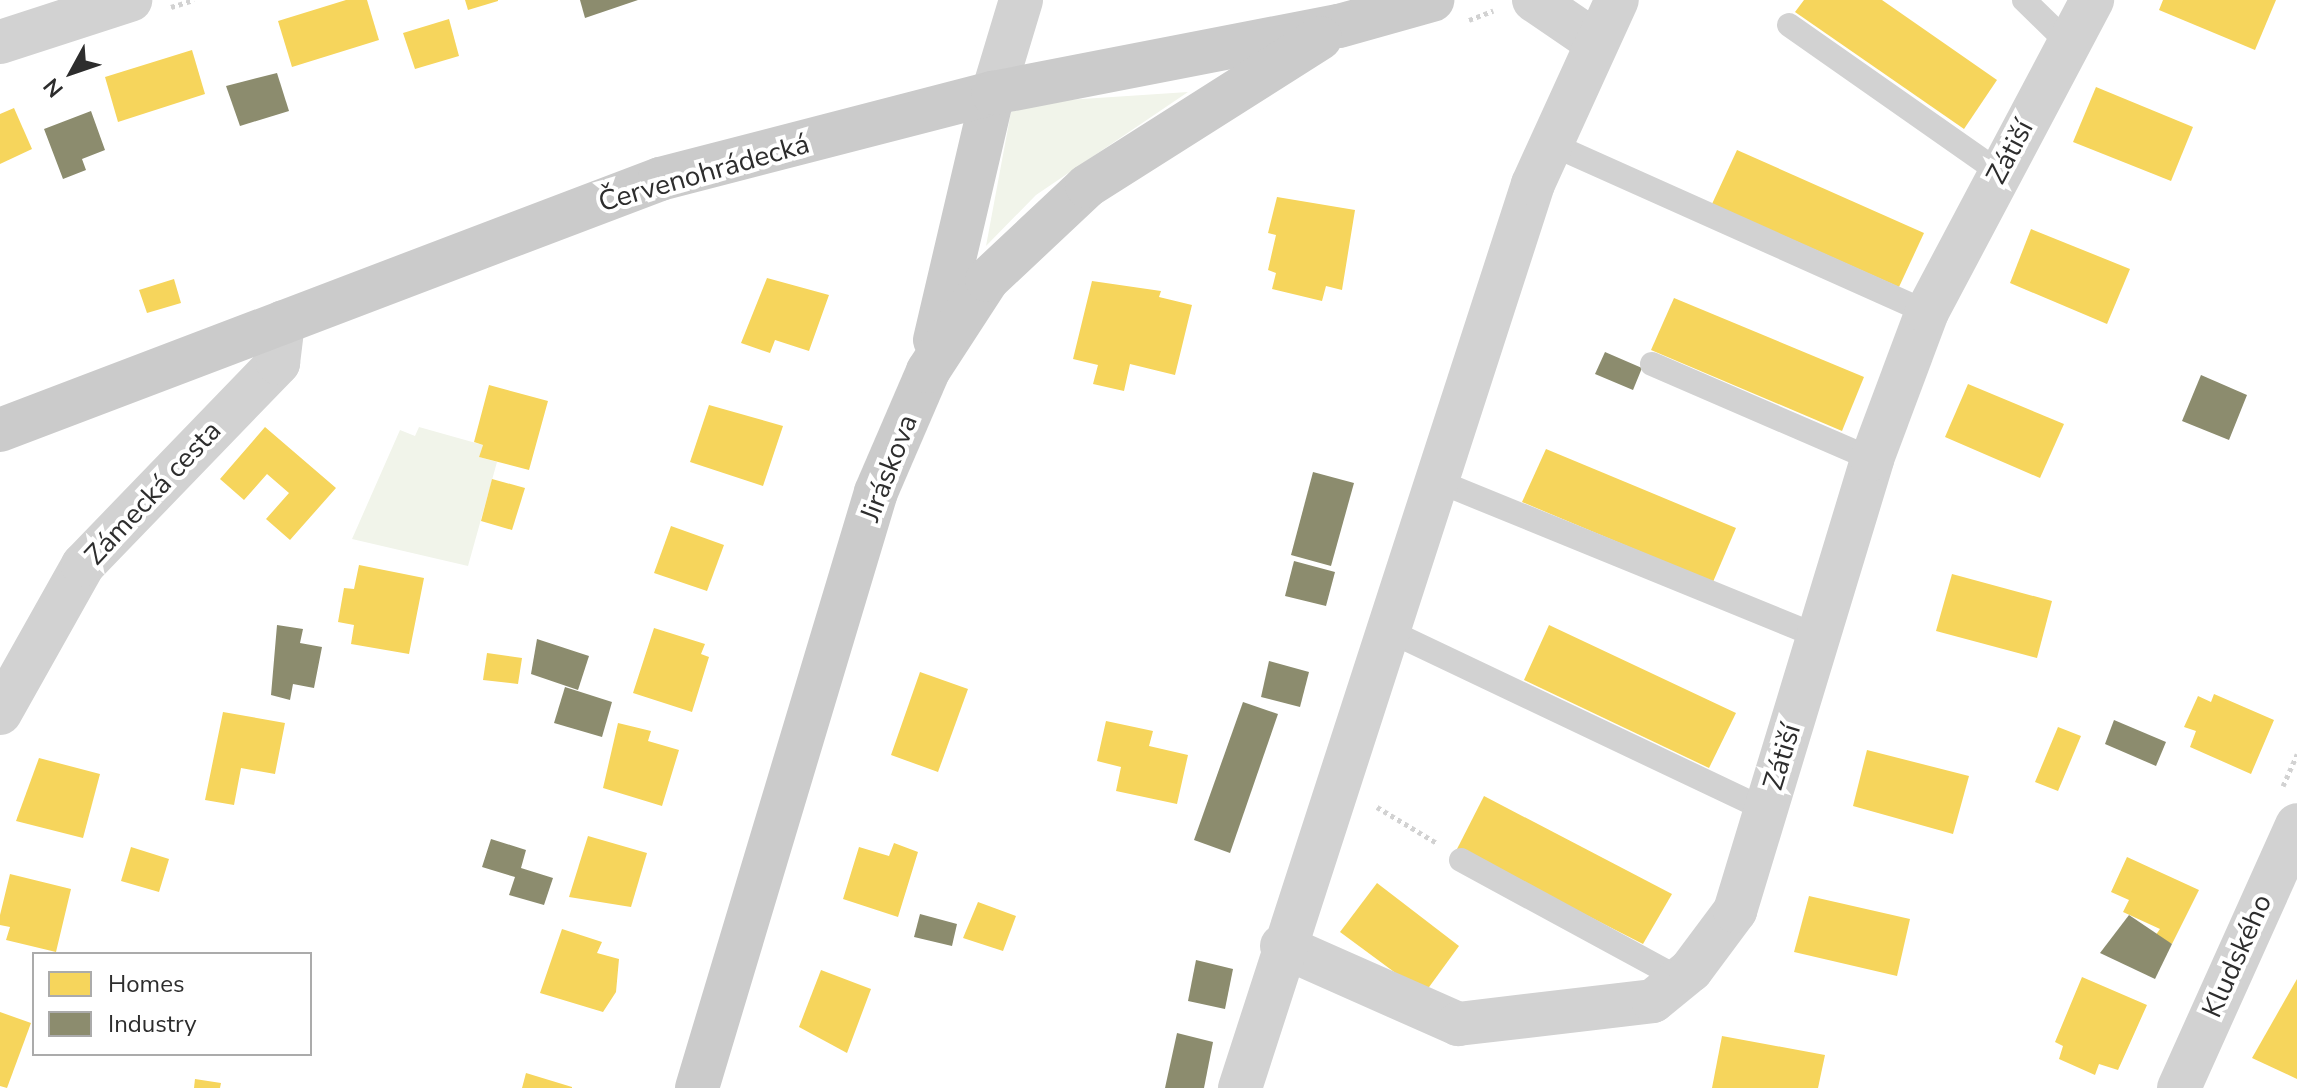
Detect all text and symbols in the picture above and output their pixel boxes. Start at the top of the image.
north arrow [32,32,112,112]
text: N [37,71,70,103]
street label: Zátiší [1979,114,2041,190]
street label: Červenohrádecká [595,127,813,219]
street label: Jiráskova [853,410,925,526]
street label: Zámecká cesta [78,414,228,572]
street label: Zátiší [1756,720,1808,794]
street label: Kludského [2195,889,2279,1023]
legend [32,952,312,1056]
text: Homes [108,968,184,1000]
text: Industry [108,1008,197,1040]

